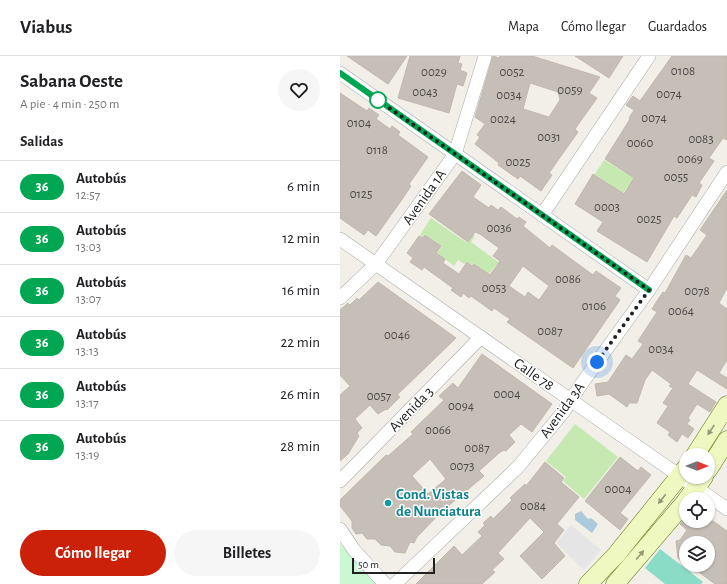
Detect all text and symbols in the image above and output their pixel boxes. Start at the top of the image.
text: Viabus [20,18,72,37]
text: Mapa [508,20,539,34]
text: Cómo llegar [561,20,626,34]
text: Guardados [648,20,707,34]
house number: 0108 [671,65,695,78]
house number: 0029 [421,66,447,79]
house number: 0052 [499,66,525,79]
button: heart [278,69,320,111]
text: Sabana Oeste [20,72,123,91]
house number: 0059 [557,84,583,97]
house number: 0043 [412,86,438,99]
house number: 0074 [656,88,682,101]
house number: 0034 [496,89,522,102]
unlabelled marker [369,91,387,109]
text: A pie · 4 min · 250 m [20,98,119,111]
house number: 0074 [641,112,667,125]
house number: 0024 [490,113,516,126]
house number: 0104 [347,117,371,130]
house number: 0031 [537,131,561,144]
house number: 0083 [688,133,714,146]
text: Salidas [20,134,63,149]
house number: 0060 [627,137,653,150]
house number: 0118 [366,144,388,157]
house number: 0069 [677,153,703,166]
house number: 0025 [505,156,531,169]
street label: Avenida 1A [400,167,449,228]
text: Autobús [76,171,126,186]
house number: 0055 [664,171,688,184]
text: 6 min [287,179,320,194]
text: 36 [36,180,48,194]
house number: 0125 [350,188,372,201]
text: 12:57 [76,189,100,202]
house number: 0003 [594,201,620,214]
house number: 0025 [636,213,662,226]
house number: 0036 [486,222,512,235]
text: Autobús [76,223,126,238]
text: 12 min [282,231,320,246]
text: 36 [36,232,48,246]
text: 13:03 [76,241,101,254]
house number: 0086 [555,273,581,286]
text: Autobús [76,275,126,290]
house number: 0053 [482,282,506,295]
text: 16 min [282,283,320,298]
text: 36 [36,284,48,298]
house number: 0078 [684,285,710,298]
text: 13:07 [76,293,101,306]
house number: 0106 [582,300,606,313]
house number: 0064 [668,305,694,318]
house number: 0087 [537,325,563,338]
text: Autobús [76,327,126,342]
house number: 0046 [384,329,410,342]
text: 22 min [281,335,320,350]
text: 36 [36,336,48,350]
house number: 0034 [648,343,674,356]
text: 13:13 [76,345,99,358]
your location [587,352,607,372]
street label: Calle 78 [511,355,556,393]
text: Autobús [76,379,126,394]
street label: Avenida 3A [537,379,588,441]
street label: Avenida 3 [386,384,436,435]
text: 26 min [280,387,320,402]
text: 36 [36,388,48,402]
house number: 0004 [494,388,520,401]
house number: 0057 [367,390,392,403]
text: 13:17 [76,397,99,410]
house number: 0094 [448,400,474,413]
house number: 0066 [425,424,451,437]
one-way arrow [707,425,715,435]
text: Autobús [76,431,126,446]
text: 28 min [280,439,320,454]
text: 36 [36,440,48,454]
house number: 0087 [464,442,490,455]
north arrow [679,448,715,484]
map controls [679,448,715,572]
text: 13:19 [76,449,99,462]
house number: 0073 [450,460,474,473]
house number: 0004 [605,483,631,496]
place label: Cond. Vistas de Nunciatura [396,487,481,519]
button: locate [679,492,715,528]
one-way arrow [658,494,667,504]
marker: Cond. Vistas de Nunciatura [383,498,393,508]
house number: 0084 [520,500,546,513]
button: Cómo llegar [20,530,166,576]
button: Billetes [174,530,320,576]
button: layers [679,536,715,572]
one-way arrow [636,549,645,560]
scale bar [352,556,435,575]
text: 50 m [358,559,379,570]

